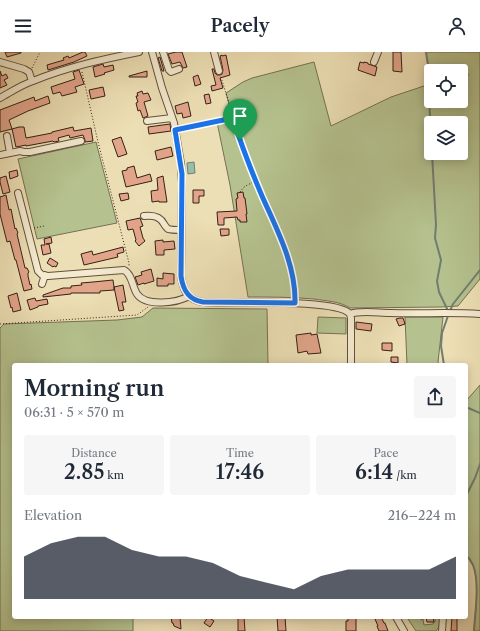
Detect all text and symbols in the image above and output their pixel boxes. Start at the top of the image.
icon: menu [12,15,34,37]
text: Pacely [211,15,269,37]
icon: person [446,15,468,37]
map controls [424,64,468,160]
button: locate [424,64,468,108]
pin [223,99,257,140]
icon: arrive [229,105,251,127]
button: layers [424,116,468,160]
text: Morning run [24,375,164,402]
button: share [414,376,456,418]
text: 06:31 · 5 × 570 m [24,404,124,420]
text: Distance [71,446,117,460]
text: Time [226,446,254,460]
text: Pace [374,446,398,460]
text: 2.85 [64,460,104,484]
text: 17:46 [216,460,264,484]
text: 6:14 [355,460,393,484]
text: km [104,468,124,482]
text: /km [393,468,417,482]
text: Elevation [24,507,82,523]
text: 216–224 m [388,507,456,523]

